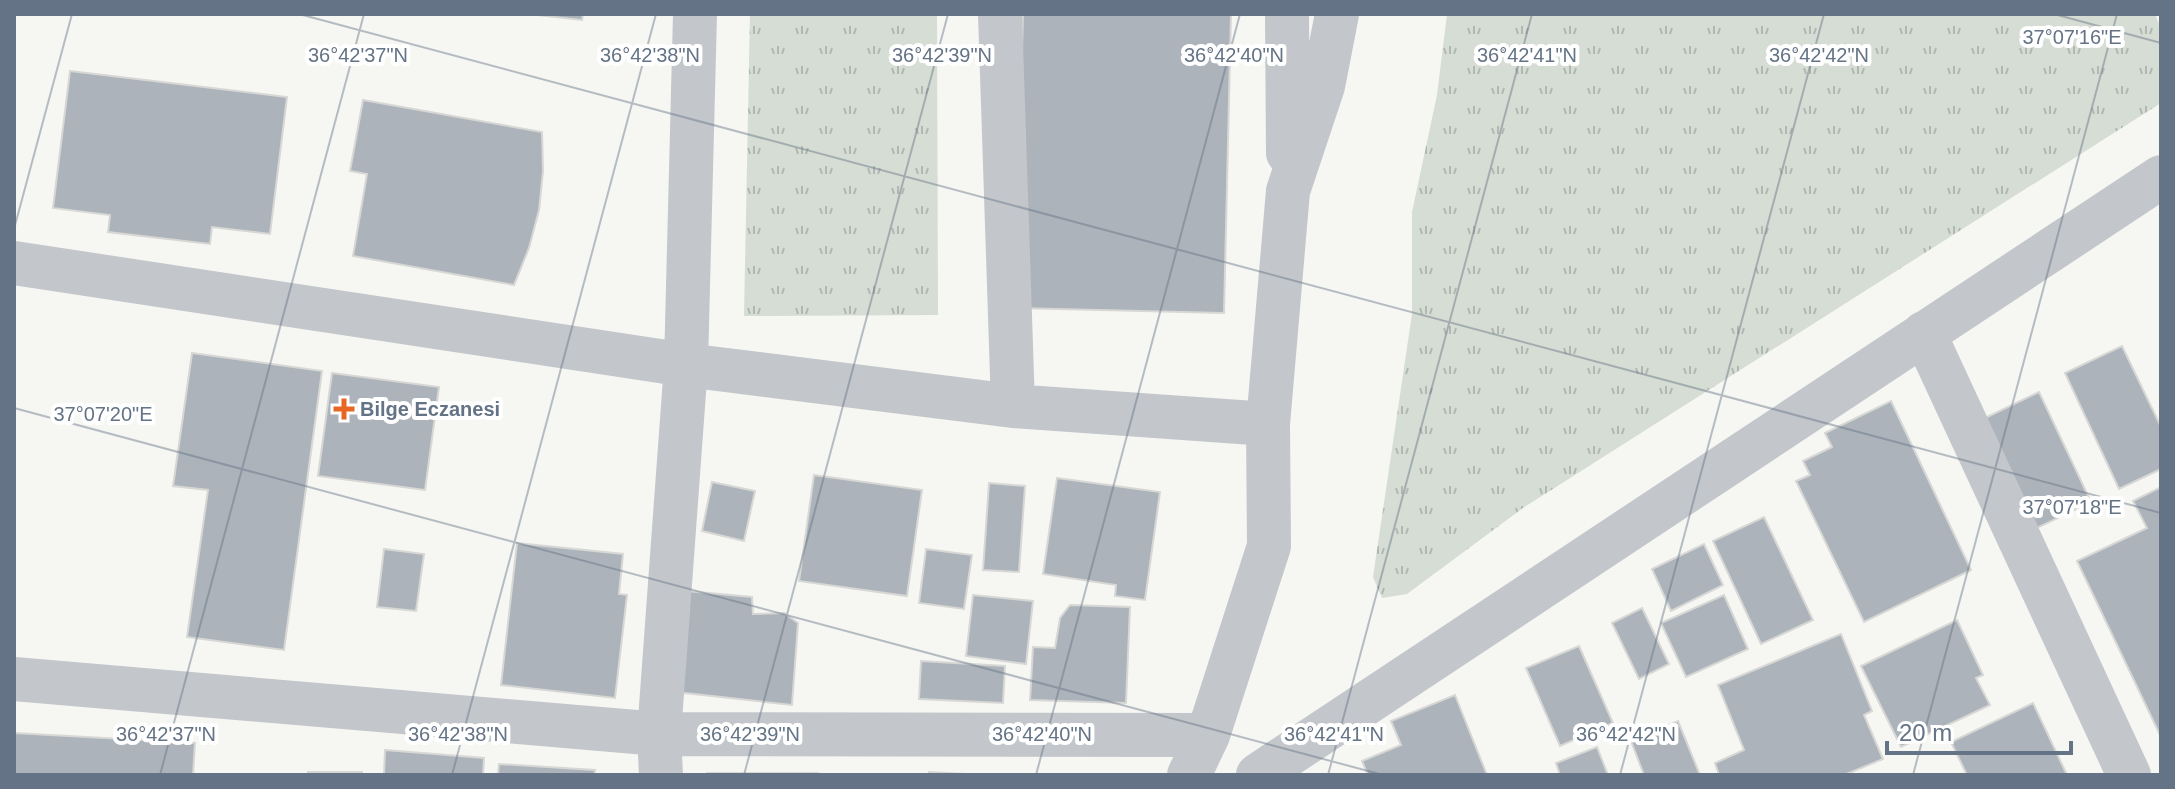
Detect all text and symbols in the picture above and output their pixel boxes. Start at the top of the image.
text: 37°07'16"E [2023,26,2122,48]
text: 36°42'37"N [308,44,408,66]
text: 36°42'38"N [600,44,700,66]
text: 36°42'39"N [892,44,992,66]
text: 36°42'40"N [1184,44,1284,66]
text: 36°42'41"N [1477,44,1577,66]
text: 36°42'42"N [1769,44,1869,66]
place label: Bilge Eczanesi [360,398,500,420]
marker: Bilge Eczanesi [335,400,353,418]
text: 37°07'20"E [54,403,153,425]
text: 37°07'18"E [2023,496,2122,518]
scale bar [1887,705,2071,755]
text: 20 m [1899,719,1952,746]
text: 36°42'37"N [116,723,216,745]
text: 36°42'38"N [408,723,508,745]
text: 36°42'39"N [700,723,800,745]
text: 36°42'40"N [992,723,1092,745]
text: 36°42'41"N [1284,723,1384,745]
text: 36°42'42"N [1576,723,1676,745]

